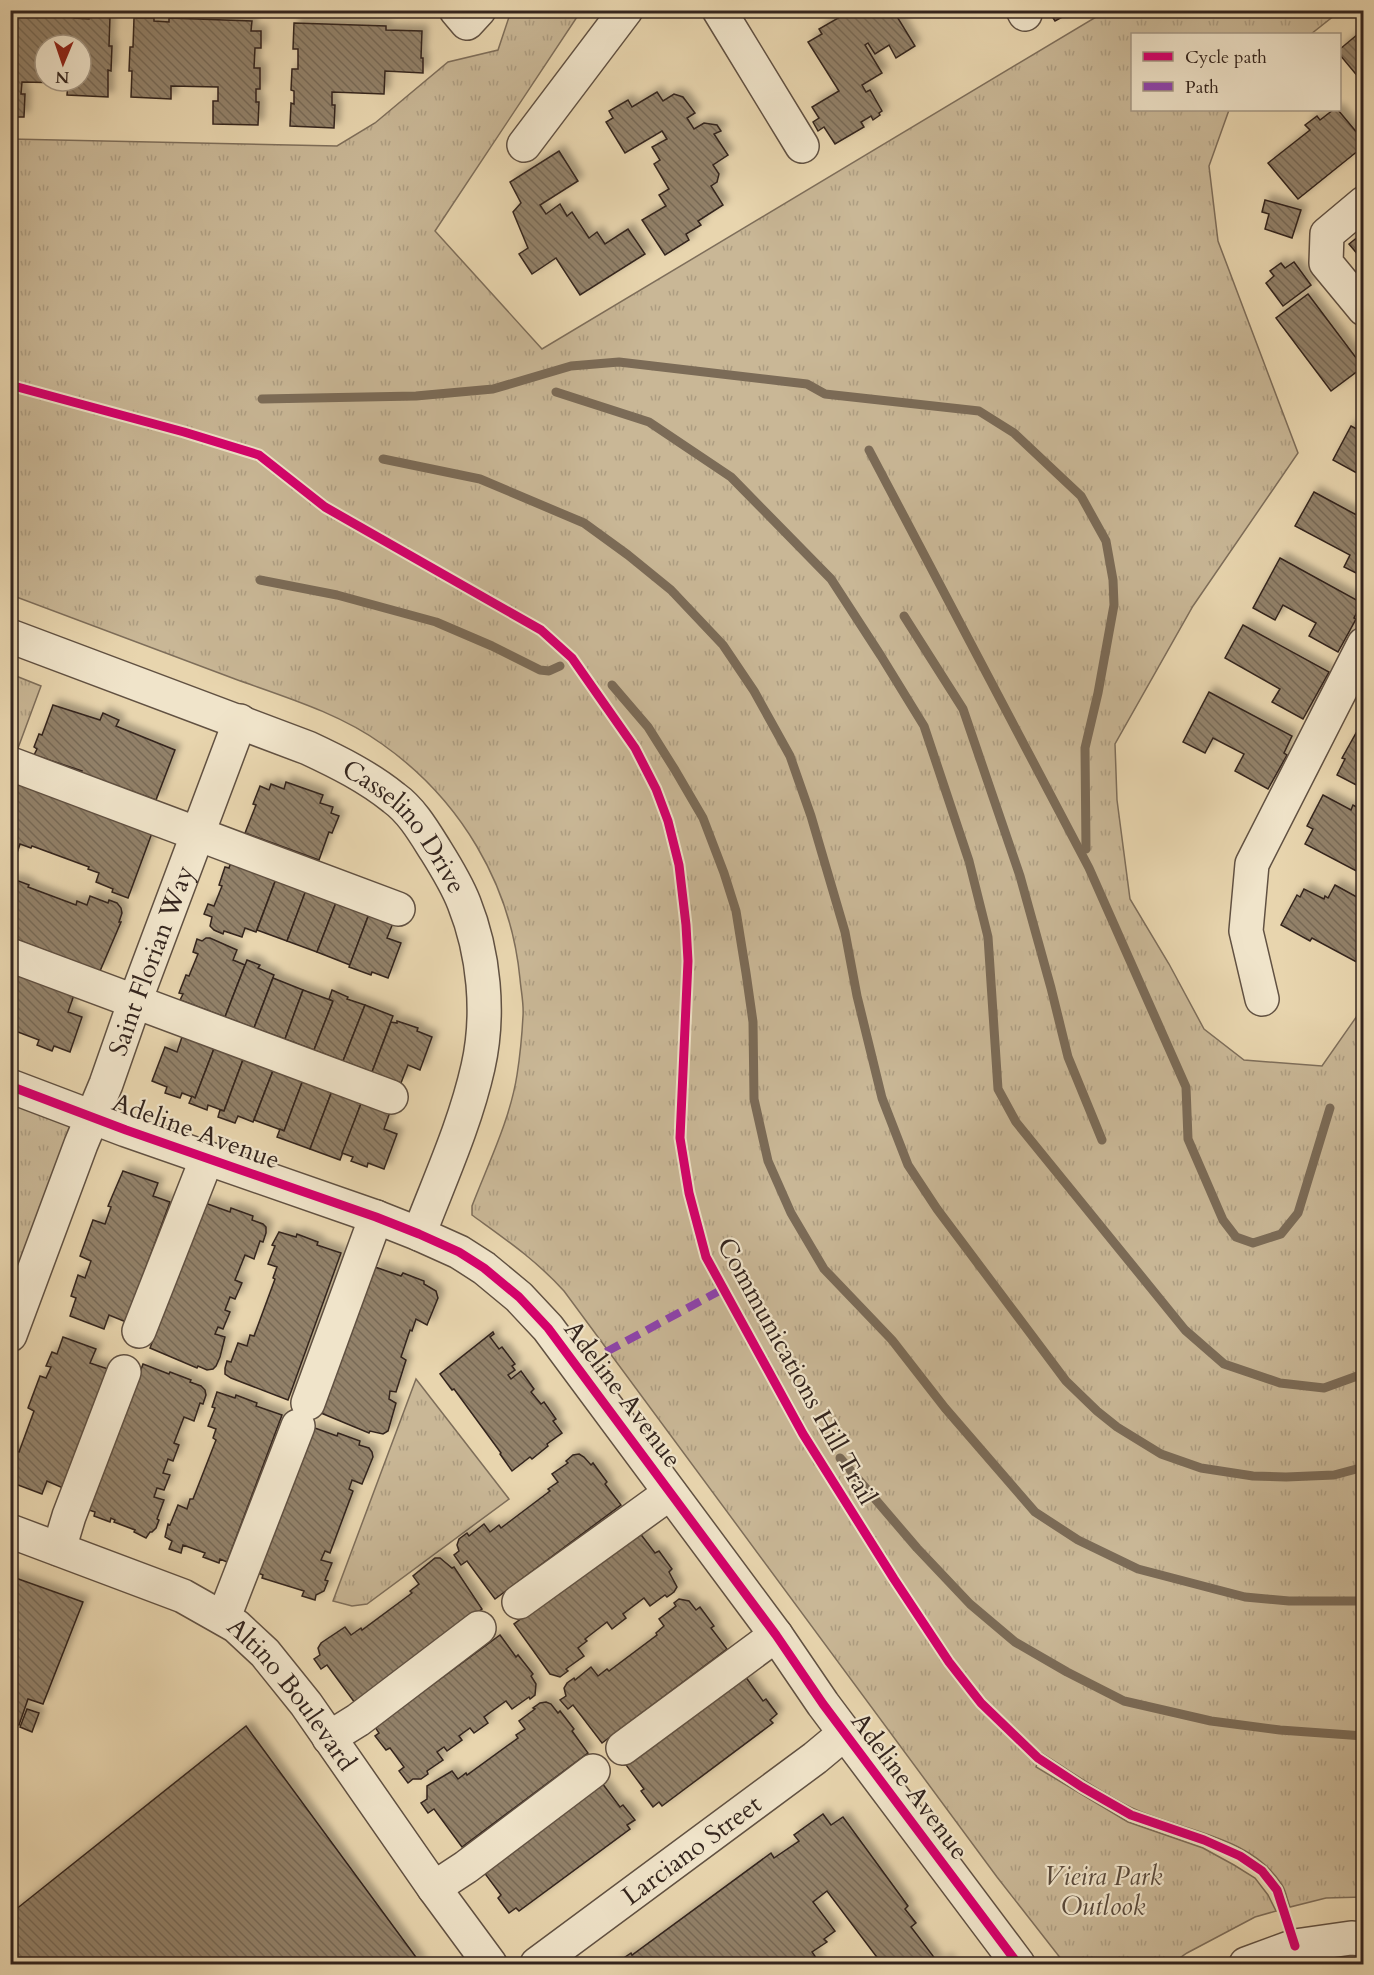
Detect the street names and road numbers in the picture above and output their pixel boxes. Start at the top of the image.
street label: Casselino Drive [336,751,475,899]
street label: Saint Florian Way [100,860,202,1061]
street label: Adeline Avenue [107,1084,285,1178]
street label: Communications Hill Trail [709,1231,885,1511]
street label: Adeline Avenue [556,1313,690,1475]
street label: Altino Boulevard [220,1609,365,1778]
street label: Adeline Avenue [843,1705,977,1867]
street label: Larciano Street [614,1786,768,1913]

